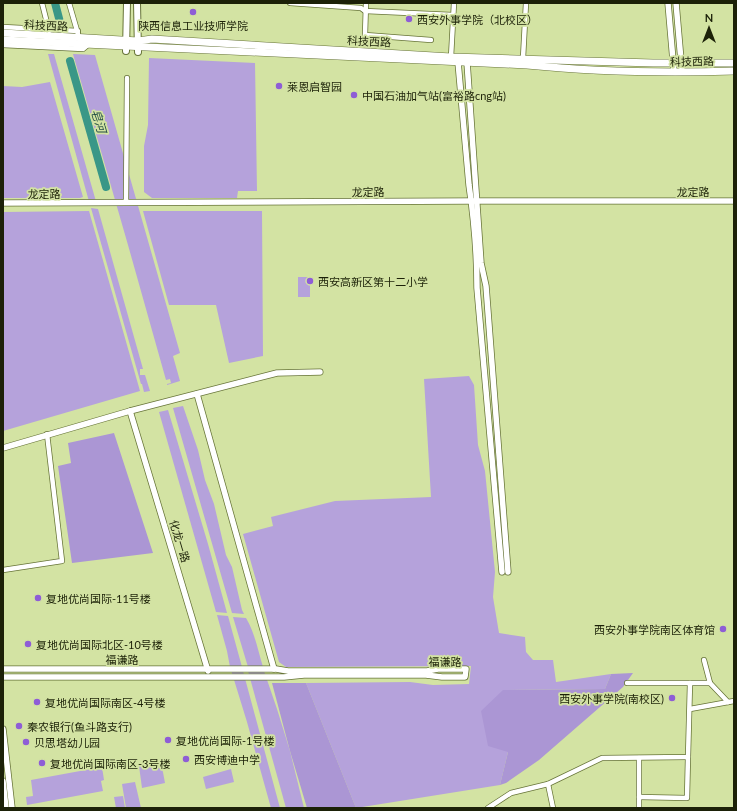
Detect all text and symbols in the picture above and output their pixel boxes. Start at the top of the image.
marker: 陕西信息工业技师学院 [188,7,198,17]
north arrow [689,8,729,48]
text: N [705,11,713,24]
place label: 西安外事学院（北校区） [417,13,538,26]
marker: 西安外事学院（北校区） [404,14,414,24]
street label: 科技西路 [24,17,68,33]
place label: 陕西信息工业技师学院 [138,19,248,32]
street label: 科技西路 [347,33,391,49]
street label: 科技西路 [670,54,714,68]
place label: 莱恩启智园 [287,80,342,93]
marker: 莱恩启智园 [274,81,284,91]
place label: 中国石油加气站(富裕路cng站) [362,89,506,102]
marker: 中国石油加气站(富裕路cng站) [349,90,359,100]
water label: 皂河 [88,107,110,137]
street label: 龙定路 [352,185,385,198]
street label: 龙定路 [677,185,710,198]
street label: 龙定路 [28,187,61,200]
place label: 西安高新区第十二小学 [318,275,428,288]
marker: 西安高新区第十二小学 [305,276,315,286]
street label: 化龙一路 [167,518,193,564]
place label: 复地优尚国际-11号楼 [46,592,151,605]
marker: 复地优尚国际-11号楼 [33,593,43,603]
place label: 西安外事学院南区体育馆 [594,623,715,636]
marker: 西安外事学院南区体育馆 [718,624,728,634]
place label: 复地优尚国际北区-10号楼 [36,638,163,651]
marker: 复地优尚国际北区-10号楼 [23,639,33,649]
street label: 福谦路 [106,653,139,666]
street label: 福谦路 [429,655,462,668]
place label: 西安外事学院(南校区) [559,692,664,705]
marker: 西安外事学院(南校区) [667,693,677,703]
place label: 复地优尚国际南区-4号楼 [45,696,165,709]
marker: 复地优尚国际南区-4号楼 [32,697,42,707]
place label: 秦农银行(鱼斗路支行) [27,720,132,733]
marker: 秦农银行(鱼斗路支行) [14,721,24,731]
place label: 复地优尚国际-1号楼 [176,734,274,747]
marker: 复地优尚国际-1号楼 [163,735,173,745]
place label: 贝思塔幼儿园 [34,736,100,749]
marker: 贝思塔幼儿园 [21,737,31,747]
place label: 西安博迪中学 [194,753,260,766]
marker: 西安博迪中学 [181,754,191,764]
place label: 复地优尚国际南区-3号楼 [50,757,170,770]
marker: 复地优尚国际南区-3号楼 [37,758,47,768]

